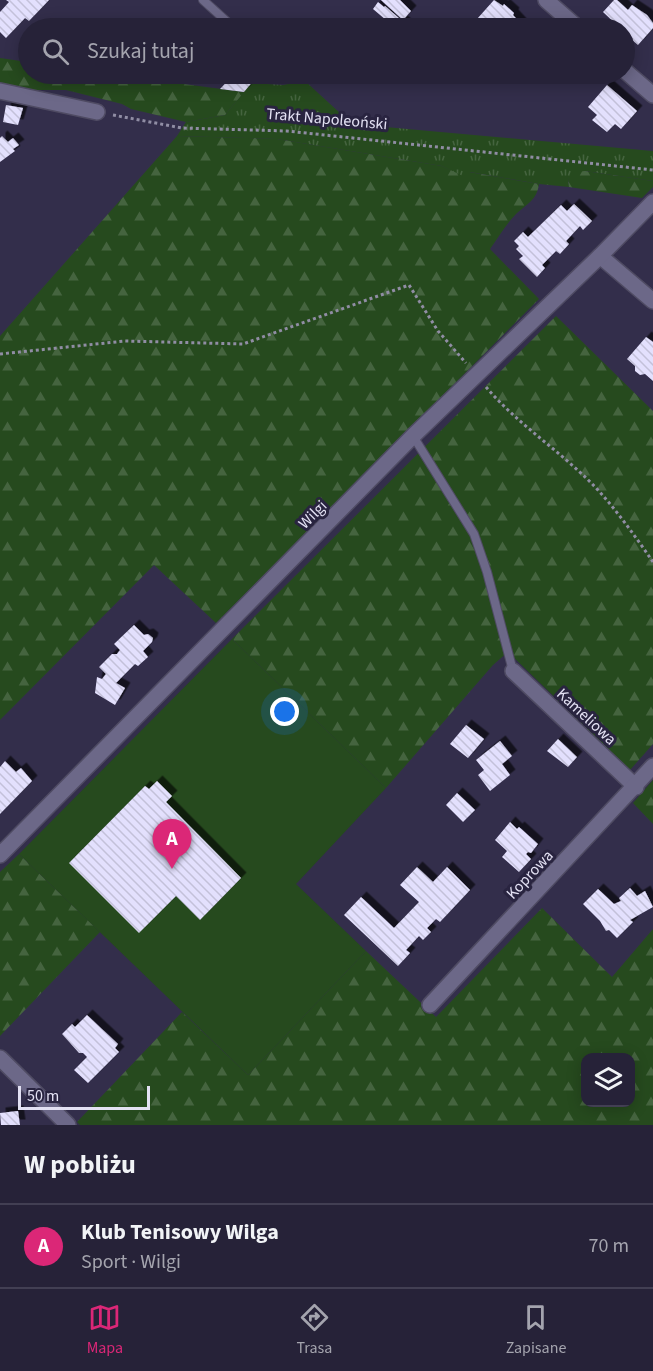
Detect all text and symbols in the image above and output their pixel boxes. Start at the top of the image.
search box [18,18,635,84]
icon: search [39,35,72,68]
text: Szukaj tutaj [87,35,194,67]
street label: Trakt Napoleoński [266,103,388,135]
street label: Wilgi [293,495,332,534]
street label: Kameliowa [552,683,621,750]
your location [270,697,299,726]
pin: A [152,820,192,869]
street label: Koprowa [501,845,558,904]
map controls [581,1053,635,1107]
button: layers [581,1053,635,1107]
scale bar [18,1083,150,1110]
text: 50 m [27,1085,59,1107]
text: W pobliżu [24,1146,136,1183]
text: Klub Tenisowy Wilga [81,1216,279,1248]
text: A [38,1232,49,1260]
text: 70 m [589,1232,629,1260]
text: Sport · Wilgi [81,1248,181,1276]
tab: Mapa [87,1301,123,1359]
tab: Trasa [296,1301,332,1359]
tab: Zapisane [506,1301,566,1359]

